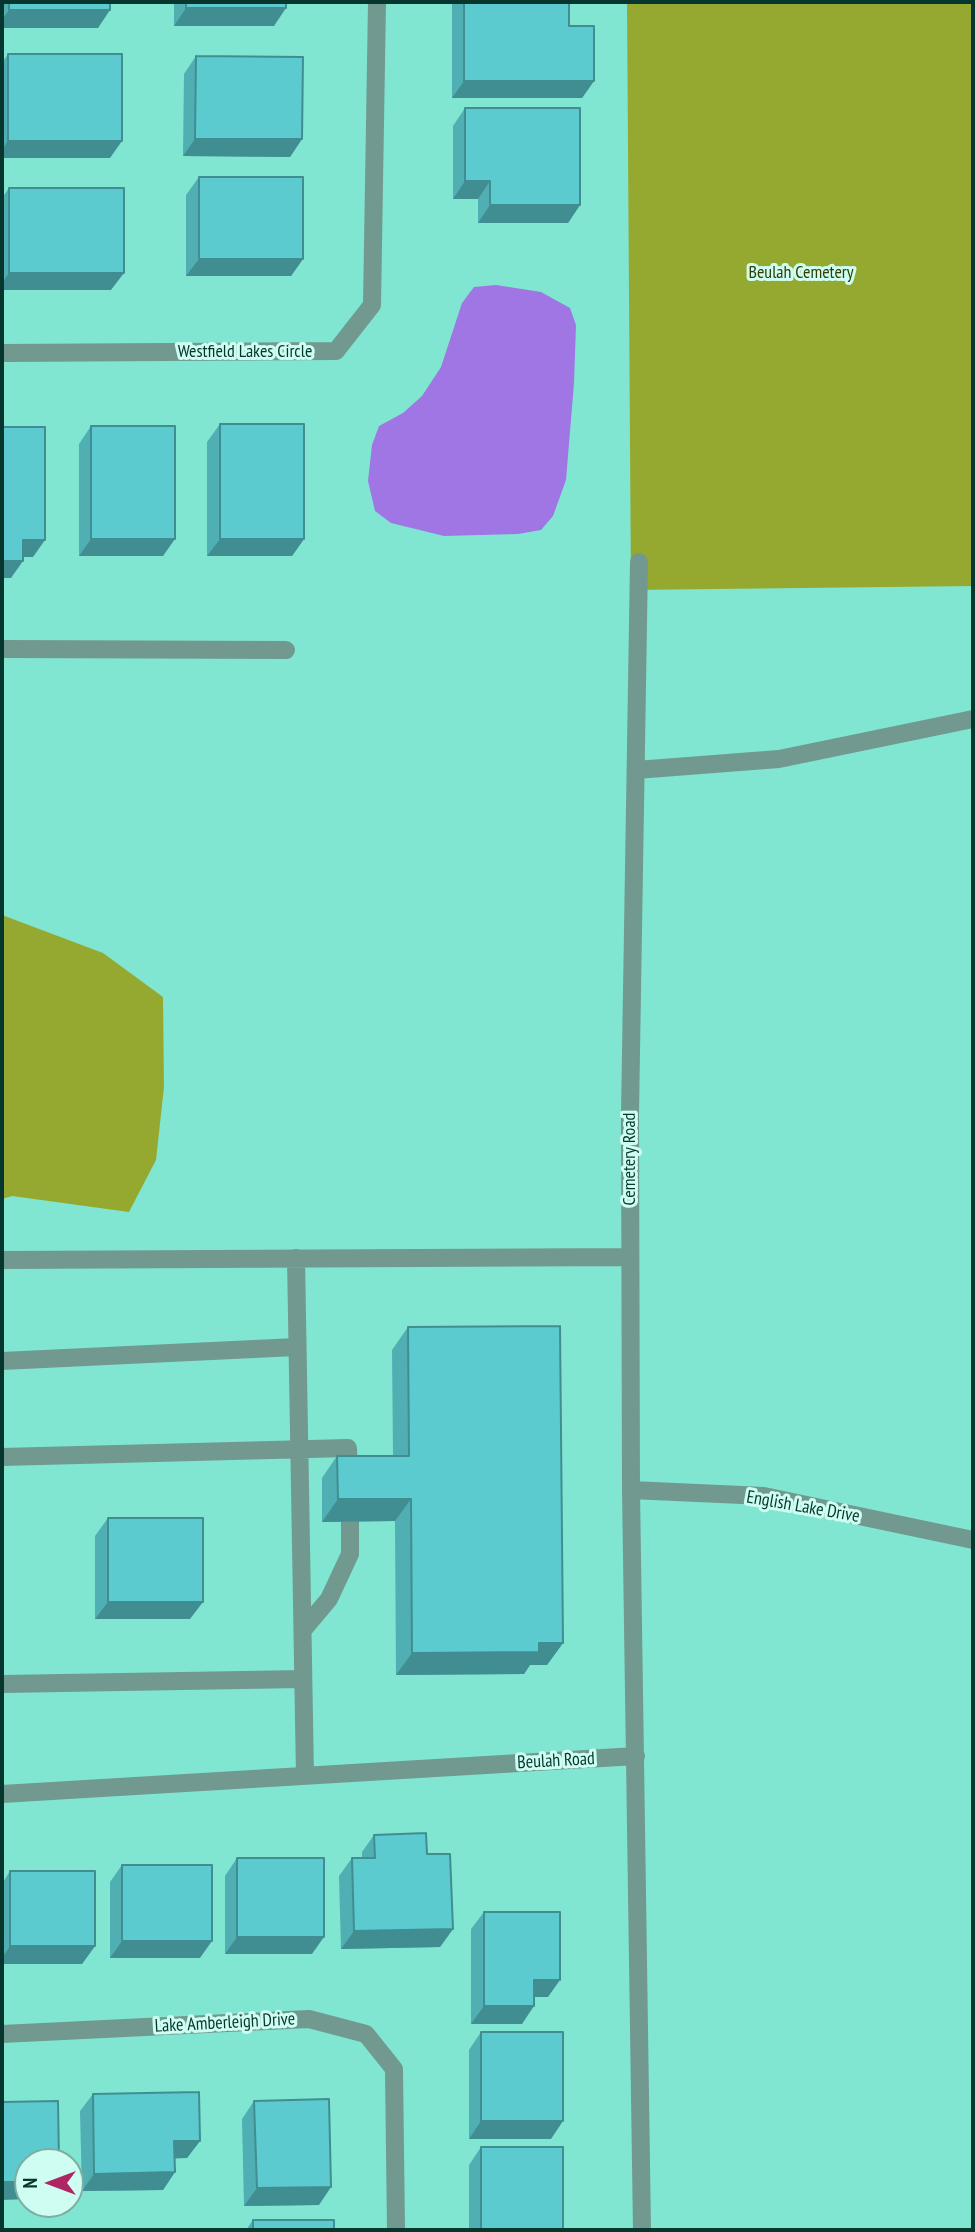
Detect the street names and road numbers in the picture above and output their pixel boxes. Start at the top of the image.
street label: Westfield Lakes Circle [178,341,312,363]
street label: Cemetery Road [619,1113,641,1205]
street label: English Lake Drive [745,1486,861,1528]
street label: Beulah Road [517,1748,595,1774]
street label: Lake Amberleigh Drive [154,2009,296,2037]

